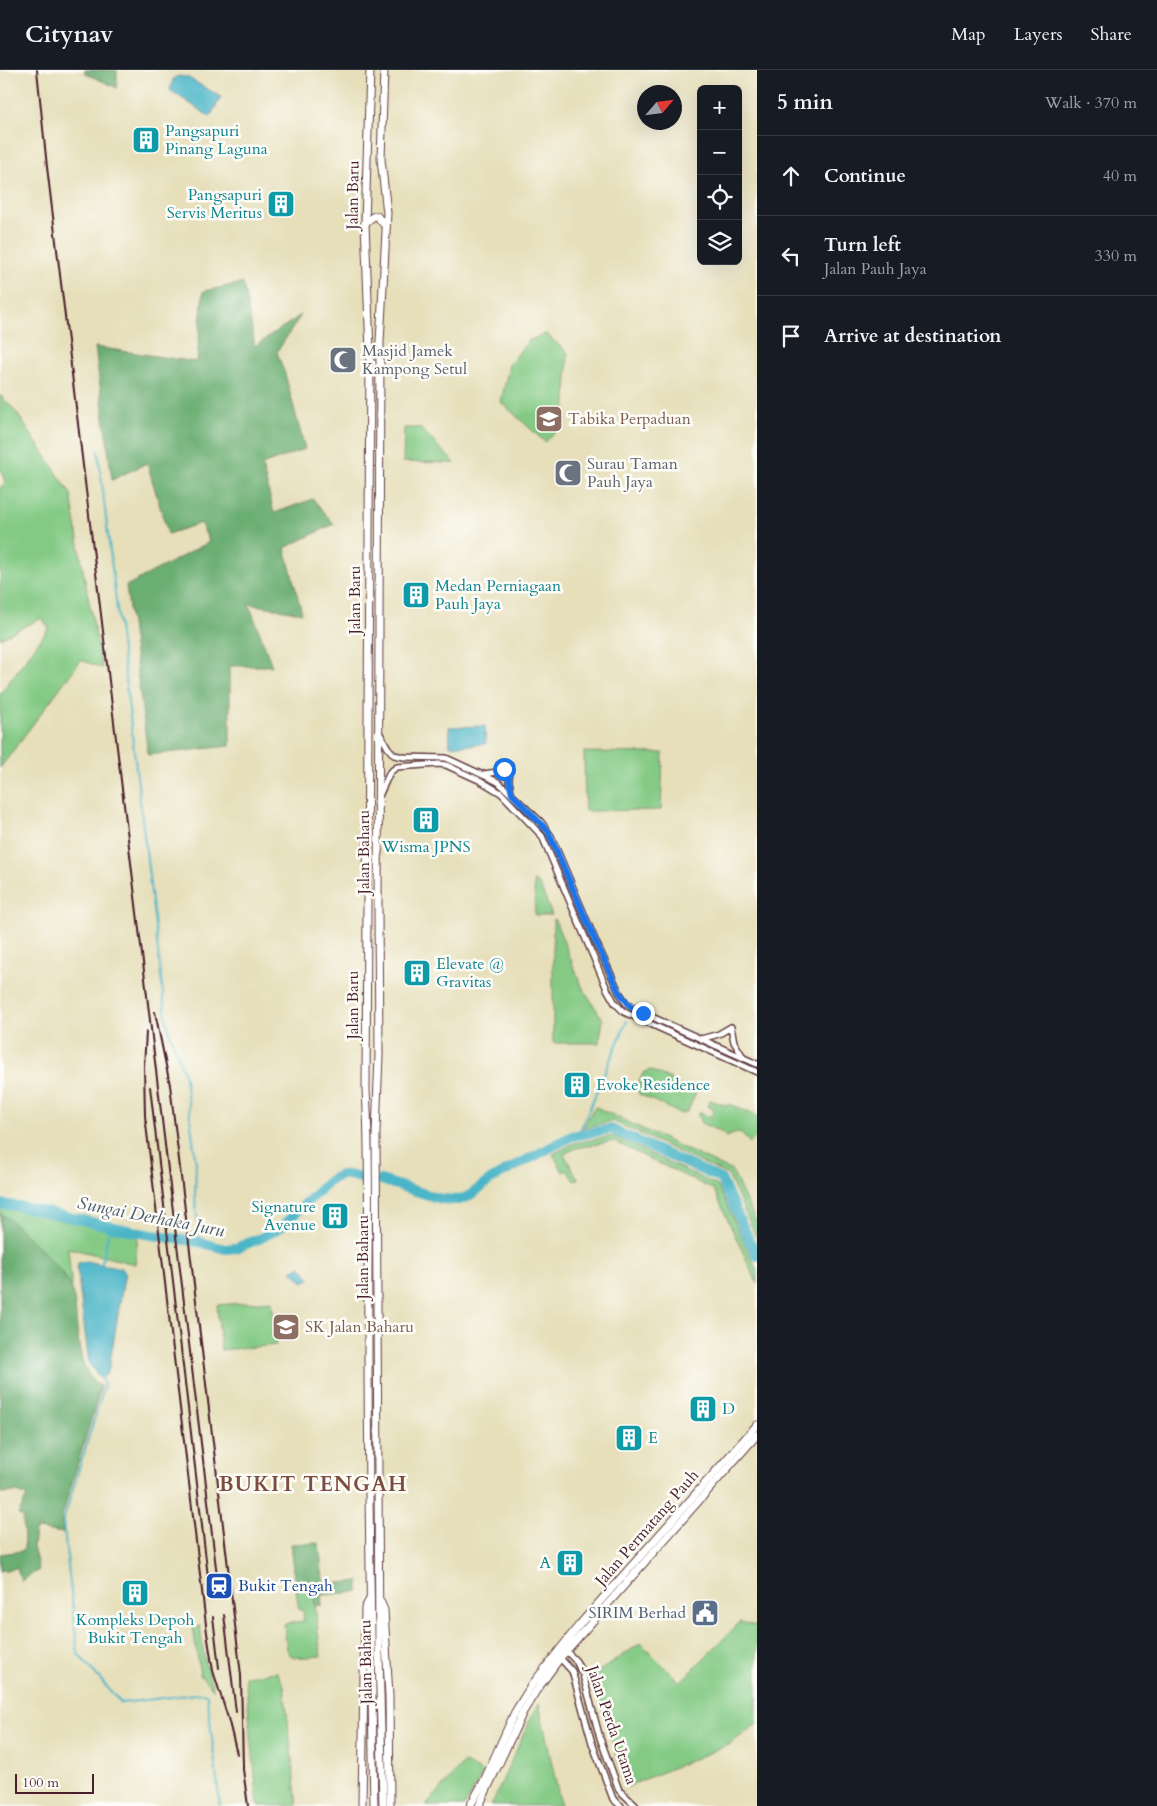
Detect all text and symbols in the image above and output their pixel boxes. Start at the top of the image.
text: Citynav [25,18,113,51]
text: Map [951,22,986,47]
text: Layers [1014,22,1063,47]
text: Share [1091,22,1132,47]
north arrow [637,85,682,130]
map controls [697,85,742,265]
button: + [697,85,742,130]
text: 5 min [777,88,833,117]
text: Walk · 370 m [1045,92,1137,114]
place label: Pangsapuri Pinang Laguna [165,120,268,160]
building icon: Pangsapuri Pinang Laguna [131,125,161,155]
button: − [697,130,742,175]
street label: Jalan Baru [341,160,365,232]
icon: ahead [777,162,805,190]
text: Continue [824,163,906,189]
text: 40 m [1103,165,1137,187]
button: locate [697,175,742,220]
place label: Pangsapuri Servis Meritus [167,184,262,224]
building icon: Pangsapuri Servis Meritus [266,189,296,219]
button: layers [697,220,742,265]
text: Turn left [824,232,901,258]
icon: left [777,242,805,270]
text: 330 m [1095,245,1137,267]
text: Jalan Pauh Jaya [824,258,927,280]
icon: arrive [777,322,805,350]
text: Arrive at destination [824,323,1001,349]
place label: Masjid Jamek Kampong Setul [362,340,467,380]
mosque icon: Masjid Jamek Kampong Setul [328,345,358,375]
school or university icon: Tabika Perpaduan [534,404,564,434]
place label: Tabika Perpaduan [568,408,691,430]
place label: Surau Taman Pauh Jaya [587,453,678,493]
mosque icon: Surau Taman Pauh Jaya [553,458,583,488]
street label: Jalan Baru [344,565,366,637]
place label: Medan Perniagaan Pauh Jaya [435,575,561,615]
building icon: Medan Perniagaan Pauh Jaya [401,580,431,610]
route start [493,758,516,781]
building icon: Wisma JPNS [411,805,441,835]
street label: Jalan Baharu [353,809,375,896]
place label: Wisma JPNS [381,836,470,858]
place label: Elevate @ Gravitas [436,953,504,993]
building icon: Elevate @ Gravitas [402,958,432,988]
street label: Jalan Baru [342,970,364,1042]
route end [632,1002,655,1025]
building icon: Evoke Residence [562,1070,592,1100]
place label: Evoke Residence [596,1074,710,1096]
water label: Sungai Derhaka Juru [75,1190,227,1244]
place label: Signature Avenue [252,1196,316,1236]
building icon: Signature Avenue [320,1201,350,1231]
street label: Jalan Baharu [352,1214,374,1301]
school or university icon: SK Jalan Baharu [271,1312,301,1342]
place label: SK Jalan Baharu [305,1316,414,1338]
building icon: D [688,1394,718,1424]
place label: D [722,1398,735,1420]
building icon: E [614,1423,644,1453]
place label: E [648,1427,658,1449]
street label: Jalan Permatang Pauh [589,1465,704,1593]
district label: BUKIT TENGAH [219,1470,407,1499]
building icon: A [555,1548,585,1578]
place label: A [540,1552,552,1574]
station icon: Bukit Tengah [204,1571,234,1601]
place label: Bukit Tengah [238,1575,333,1597]
building icon: Kompleks Depoh Bukit Tengah [120,1578,150,1608]
public building icon: SIRIM Berhad [690,1598,720,1628]
place label: SIRIM Berhad [588,1602,686,1624]
place label: Kompleks Depoh Bukit Tengah [76,1609,194,1649]
street label: Jalan Baharu [354,1619,378,1707]
street label: Jalan Perda Utama [581,1661,643,1788]
scale bar [15,1771,94,1794]
text: 100 m [22,1773,59,1792]

